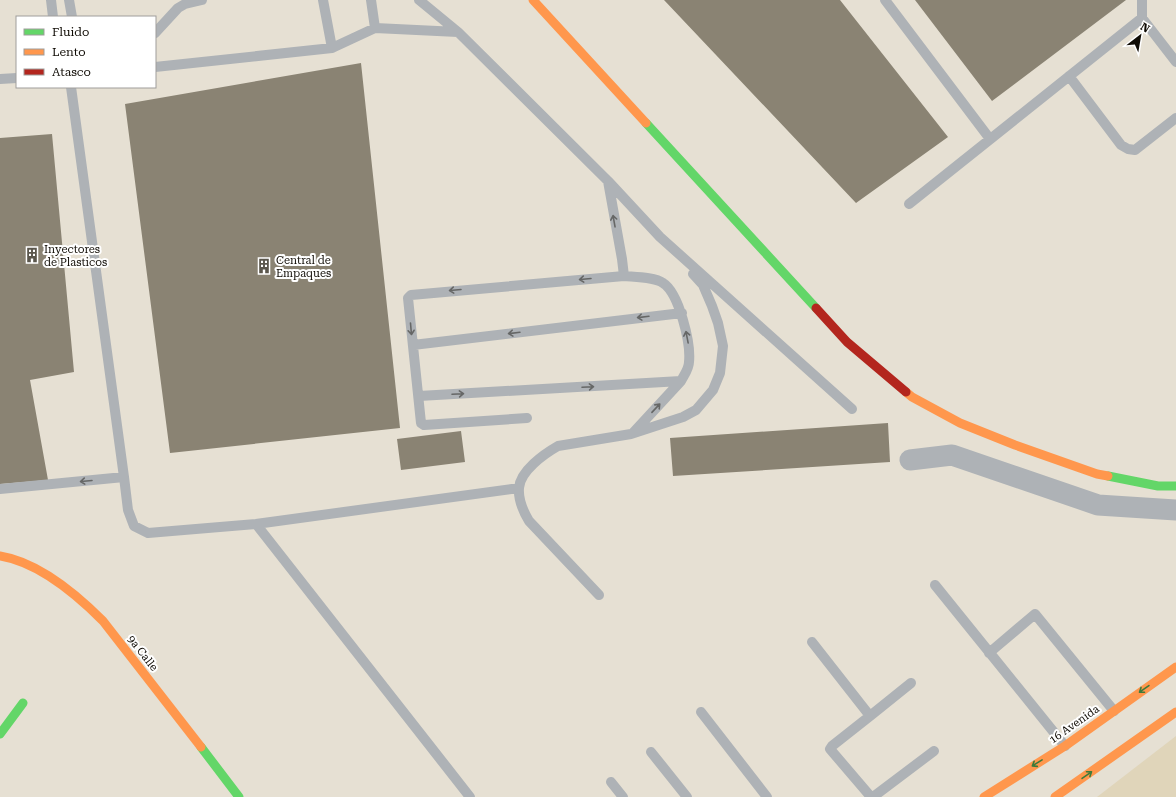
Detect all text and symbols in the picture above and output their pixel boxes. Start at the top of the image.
legend [16,16,156,88]
north arrow [1120,16,1160,56]
text: N [1138,20,1152,36]
text: Fluido [52,25,89,39]
text: Lento [52,45,86,59]
text: Atasco [52,65,91,79]
one-way arrow [610,215,618,228]
place label: Inyectores de Plasticos [44,243,107,269]
building icon: Inyectores de Plasticos [23,246,41,264]
place label: Central de Empaques [276,254,331,280]
building icon: Central de Empaques [255,257,273,275]
one-way arrow [579,276,592,283]
one-way arrow [449,286,462,294]
one-way arrow [637,314,650,321]
one-way arrow [408,322,415,335]
one-way arrow [508,329,521,337]
one-way arrow [683,330,691,343]
one-way arrow [581,383,594,390]
one-way arrow [451,390,464,398]
one-way arrow [651,403,661,413]
one-way arrow [80,477,93,484]
street label: 9a Calle [125,633,161,674]
one-way arrow [1139,685,1150,693]
street label: 16 Avenida [1047,702,1102,746]
one-way arrow [1031,760,1043,768]
one-way arrow [1081,771,1092,779]

